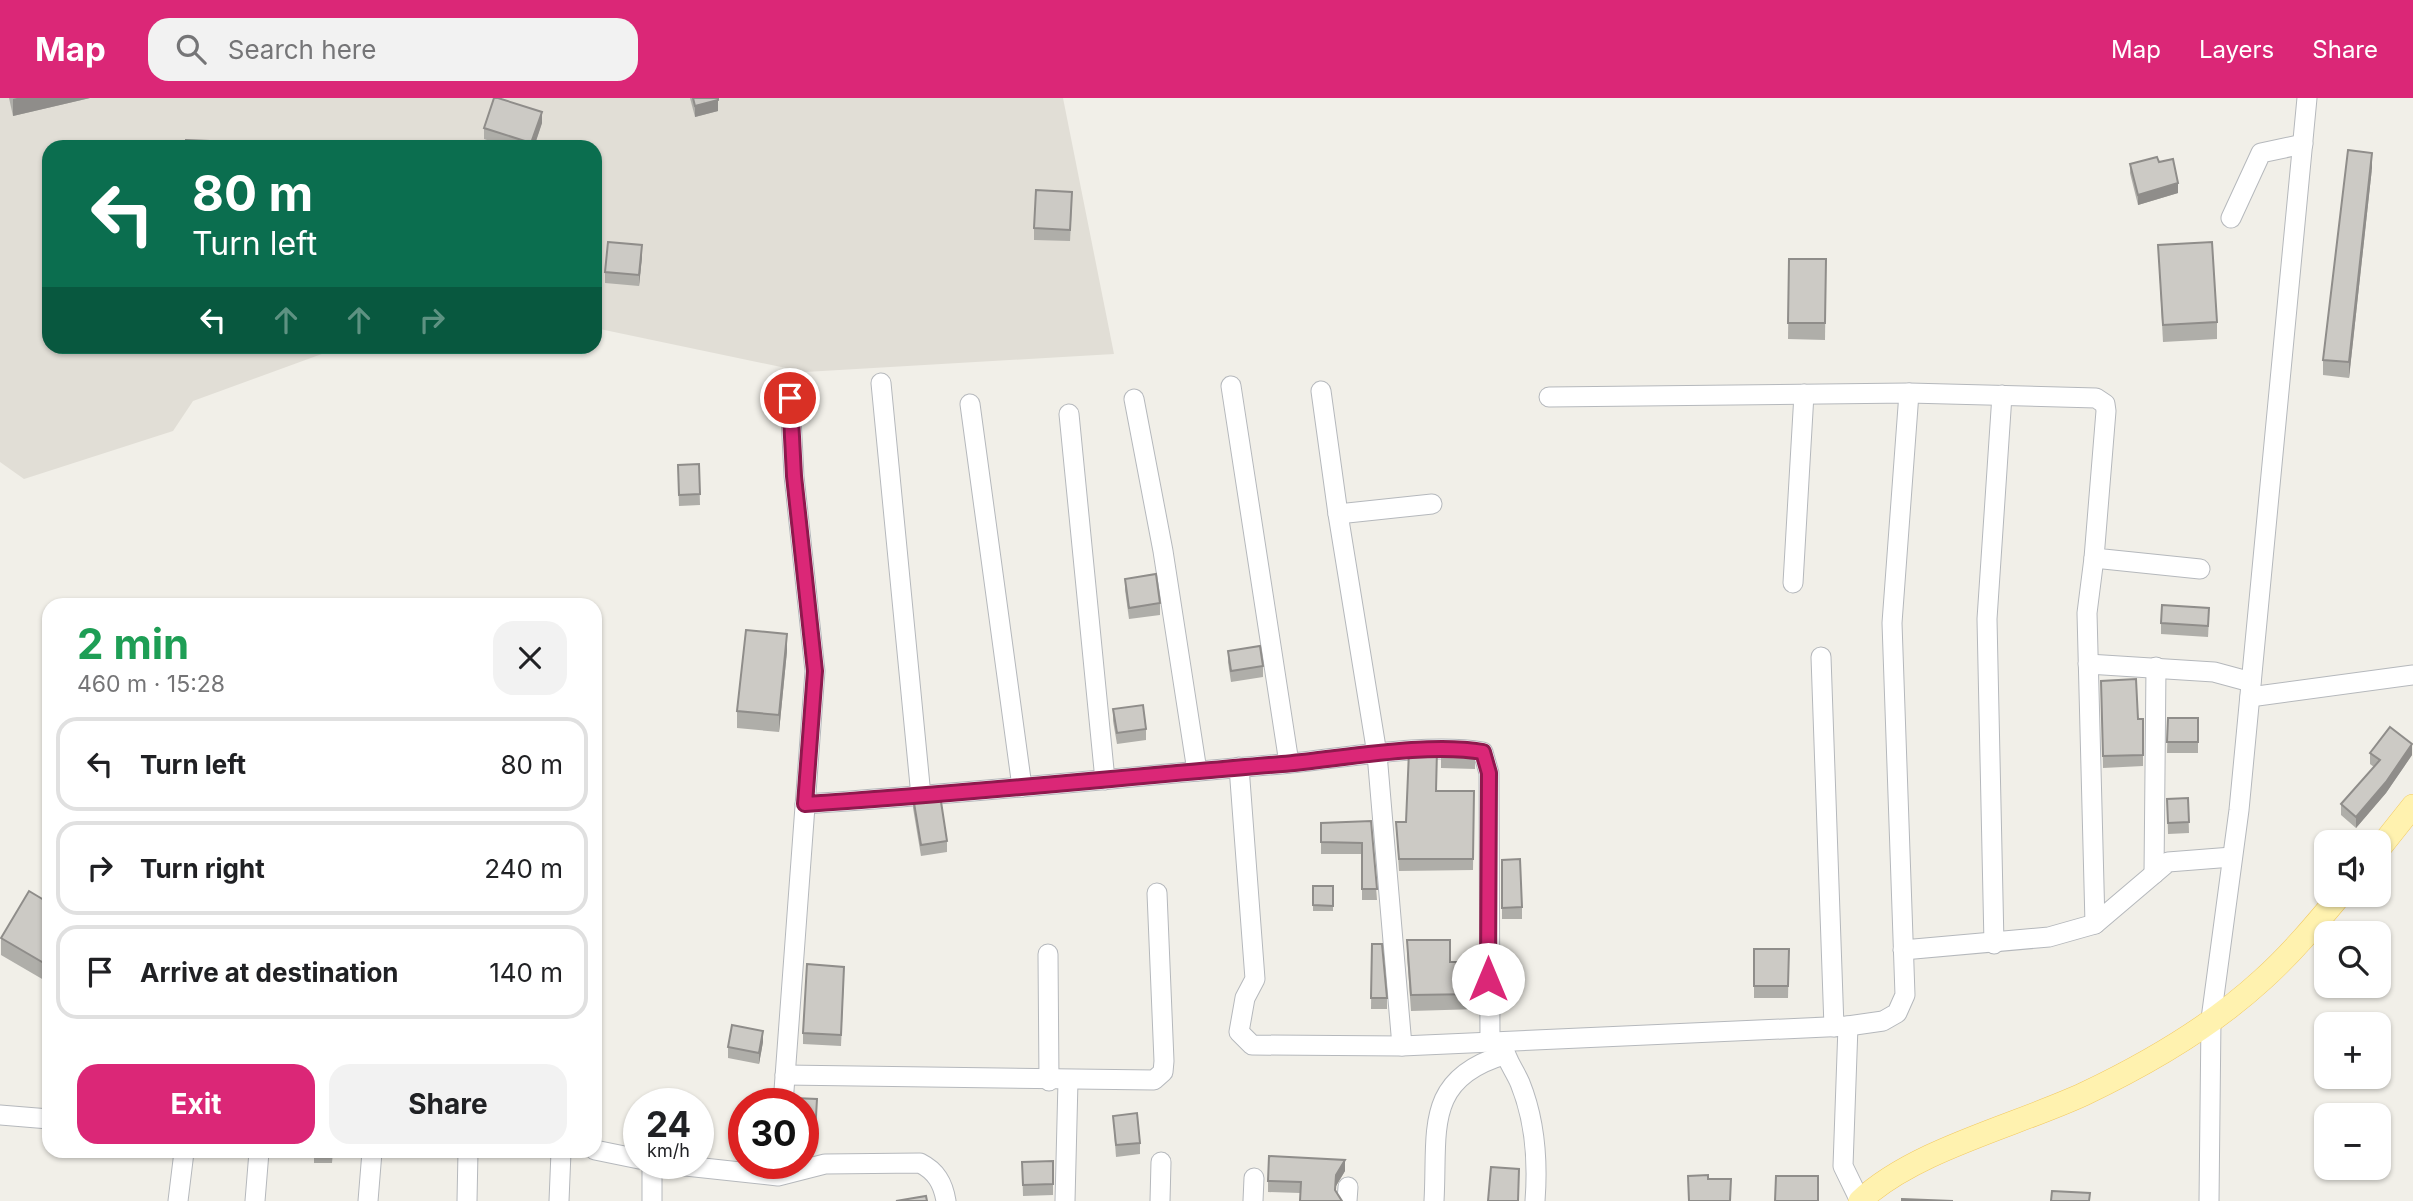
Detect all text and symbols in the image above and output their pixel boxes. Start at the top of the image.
search box [148,18,638,81]
text: Map [35,29,106,69]
icon: search [172,30,210,68]
text: Search here [228,34,376,65]
text: Map [2111,35,2161,64]
text: Layers [2199,35,2274,64]
text: Share [2312,35,2378,64]
text: 80 m [192,164,313,223]
icon: left [77,168,168,259]
text: Turn left [192,224,317,263]
icon: left [194,301,232,339]
icon: ahead [267,301,305,339]
icon: ahead [340,301,378,339]
icon: right [413,301,451,339]
pin [760,368,820,428]
icon: arrive [771,379,809,417]
text: 2 min [77,618,189,669]
button: close [493,621,567,695]
text: 460 m · 15:28 [77,670,225,698]
icon: left [81,745,119,783]
text: Turn left [140,749,246,780]
text: 80 m [500,749,563,780]
map controls [2314,830,2391,1180]
button: sound [2314,830,2391,907]
icon: right [81,849,119,887]
text: Turn right [140,853,265,884]
text: 240 m [484,853,563,884]
button: search [2314,921,2391,998]
position arrow [1451,942,1525,1016]
icon: arrive [81,953,119,991]
text: Arrive at destination [140,957,399,988]
text: 140 m [489,957,563,988]
button: + [2314,1012,2391,1089]
button: Exit [77,1064,315,1144]
button: Share [329,1064,567,1144]
speed limit sign: 30 [728,1088,819,1179]
text: 24 [646,1103,691,1145]
button: − [2314,1103,2391,1180]
text: km/h [647,1140,690,1161]

